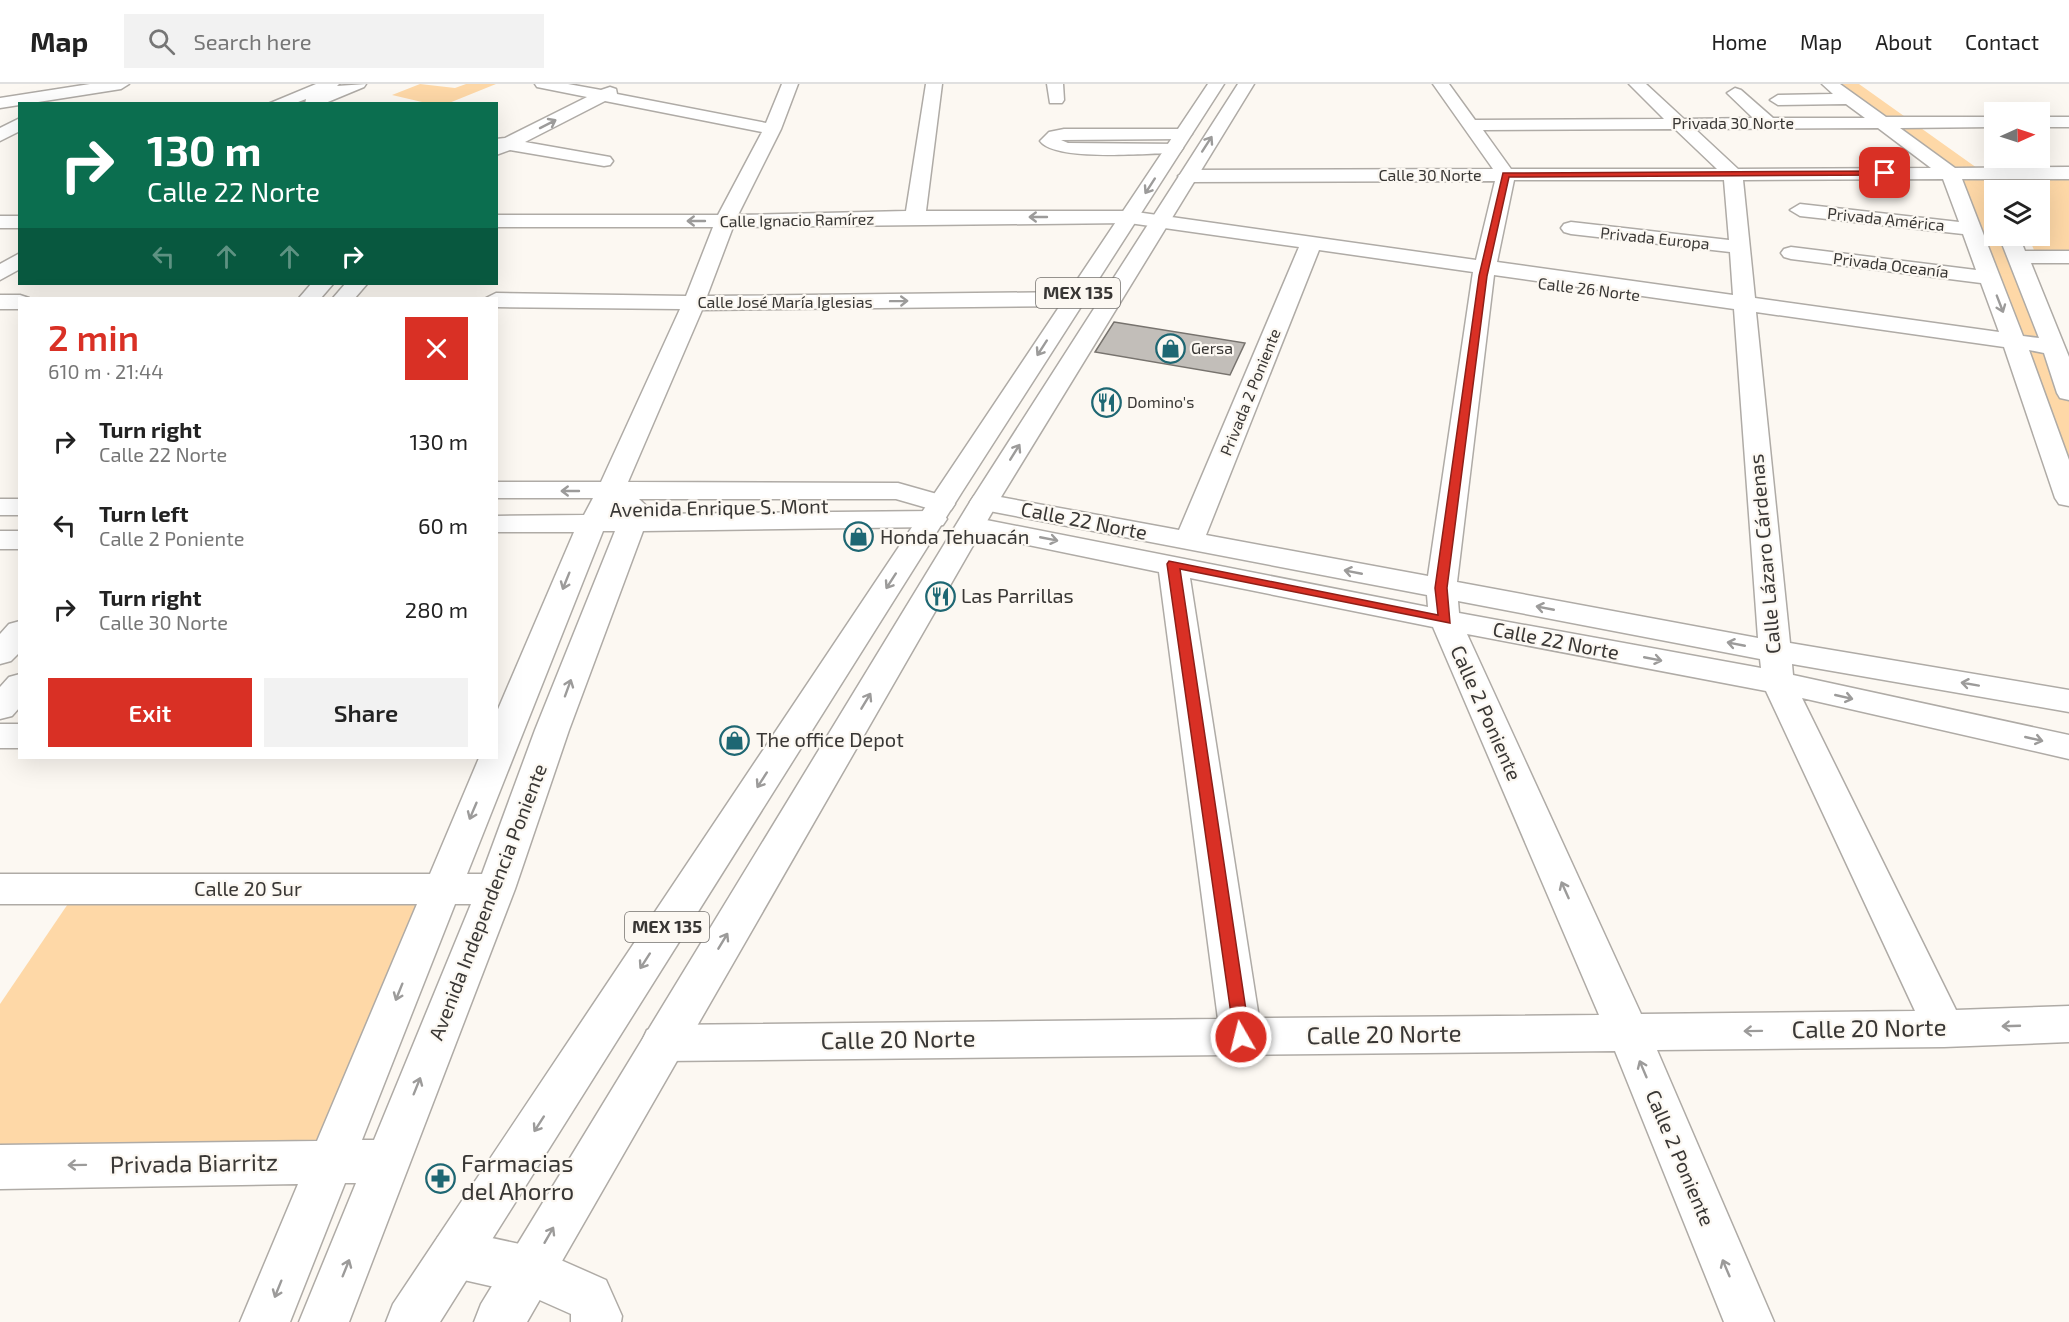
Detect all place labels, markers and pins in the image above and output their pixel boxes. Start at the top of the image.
pin [1859,147,1910,198]
shop icon: Gersa [1154,332,1186,364]
place label: Gersa [1191,338,1233,357]
restaurant icon: Domino's [1090,386,1122,418]
place label: Domino's [1127,392,1194,411]
shop icon: Honda Tehuacán [843,521,875,553]
place label: Honda Tehuacán [880,524,1029,548]
restaurant icon: Las Parrillas [924,580,956,612]
place label: Las Parrillas [961,583,1074,607]
shop icon: The office Depot [719,724,751,756]
place label: The office Depot [756,727,904,751]
place label: Farmacias del Ahorro [461,1148,574,1205]
pharmacy icon: Farmacias del Ahorro [424,1162,456,1194]

